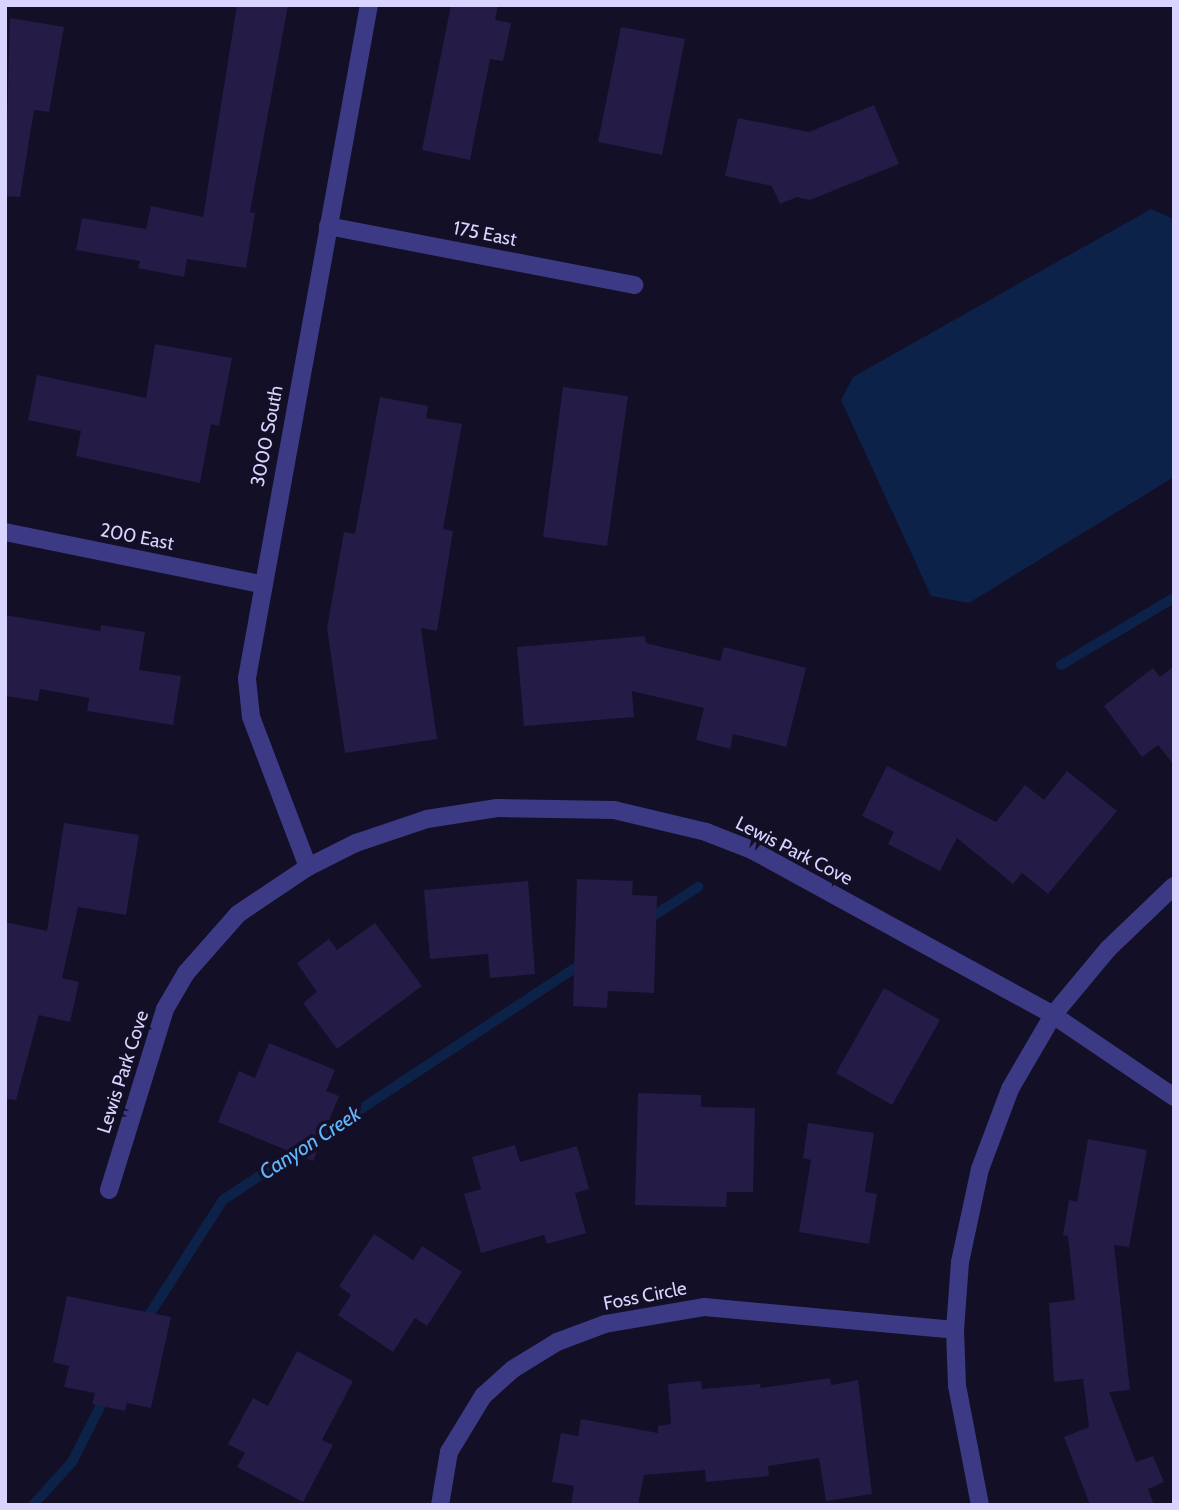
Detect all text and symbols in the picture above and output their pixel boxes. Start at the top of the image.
street label: 175 East [451,217,519,251]
street label: 3000 South [246,383,288,489]
street label: 200 East [98,519,176,555]
street label: Lewis Park Cove [732,812,856,890]
street label: Lewis Park Cove [92,1008,154,1136]
water label: Canyon Creek [255,1101,365,1185]
street label: Foss Circle [601,1277,689,1315]

